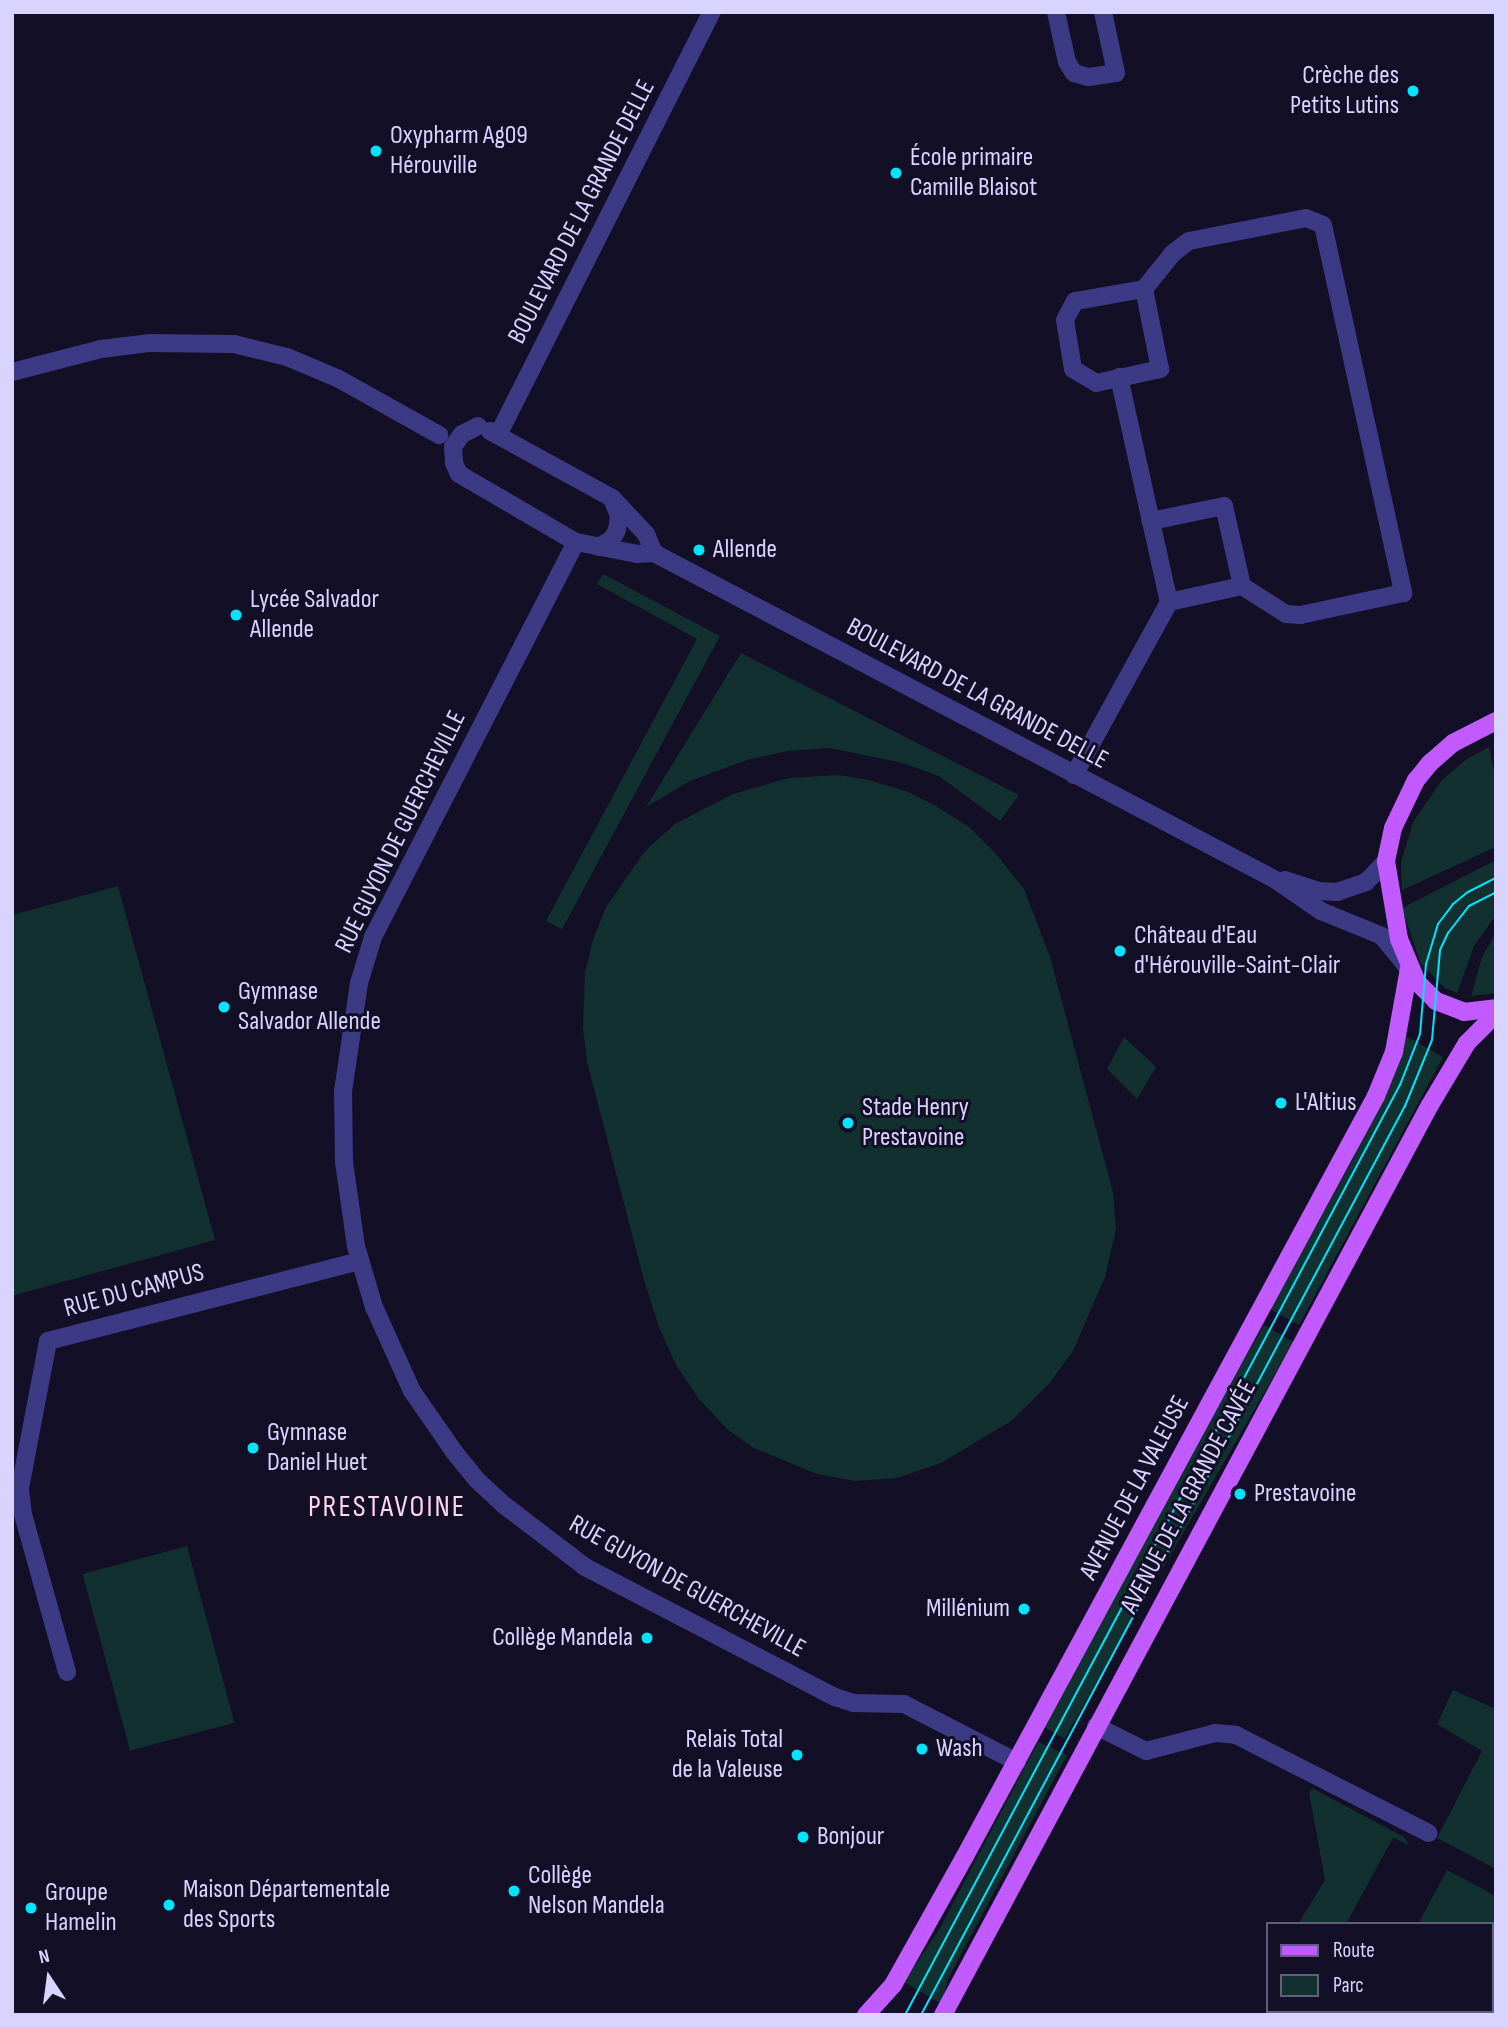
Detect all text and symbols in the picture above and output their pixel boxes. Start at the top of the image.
place label: Crèche des Petits Lutins [1290,60,1399,122]
street label: BOULEVARD DE LA GRANDE DELLE [502,75,662,349]
marker: Crèche des Petits Lutins [1405,83,1421,99]
place label: Oxypharm Ag09 Hérouville [390,120,528,182]
place label: École primaire Camille Blaisot [910,142,1037,204]
marker: Oxypharm Ag09 Hérouville [368,143,384,159]
marker: École primaire Camille Blaisot [888,165,904,181]
place label: Allende [713,534,777,566]
marker: Allende [691,542,707,558]
place label: Lycée Salvador Allende [250,584,379,646]
marker: Lycée Salvador Allende [228,607,244,623]
street label: BOULEVARD DE LA GRANDE DELLE [841,612,1113,776]
street label: RUE GUYON DE GUERCHEVILLE [329,706,473,958]
place label: Château d'Eau d'Hérouville-Saint-Clair [1134,920,1340,982]
marker: Château d'Eau d'Hérouville-Saint-Clair [1112,943,1128,959]
place label: Gymnase Salvador Allende [238,976,381,1038]
marker: Gymnase Salvador Allende [216,999,232,1015]
place label: L'Altius [1295,1087,1356,1119]
place label: Stade Henry Prestavoine [862,1092,969,1154]
marker: L'Altius [1273,1095,1289,1111]
marker: Stade Henry Prestavoine [840,1115,856,1131]
street label: RUE DU CAMPUS [61,1257,207,1325]
street label: AVENUE DE LA GRANDE CAVÉE [1114,1375,1264,1619]
street label: AVENUE DE LA VALEUSE [1073,1391,1197,1585]
place label: Gymnase Daniel Huet [267,1417,367,1478]
marker: Gymnase Daniel Huet [245,1440,261,1456]
place label: Prestavoine [1254,1478,1356,1510]
marker: Prestavoine [1232,1486,1248,1502]
district label: PRESTAVOINE [309,1489,465,1525]
street label: RUE GUYON DE GUERCHEVILLE [563,1509,811,1665]
place label: Millénium [926,1593,1010,1625]
marker: Millénium [1016,1601,1032,1617]
place label: Collège Mandela [492,1622,633,1654]
marker: Collège Mandela [639,1630,655,1646]
place label: Relais Total de la Valeuse [672,1724,783,1786]
place label: Wash [936,1733,983,1765]
marker: Wash [914,1741,930,1757]
marker: Relais Total de la Valeuse [789,1747,805,1763]
place label: Bonjour [817,1821,884,1853]
marker: Bonjour [795,1829,811,1845]
place label: Collège Nelson Mandela [528,1860,665,1922]
place label: Maison Départementale des Sports [183,1874,390,1936]
place label: Groupe Hamelin [45,1877,117,1938]
marker: Collège Nelson Mandela [506,1883,522,1899]
marker: Maison Départementale des Sports [161,1897,177,1913]
marker: Groupe Hamelin [23,1900,39,1916]
legend [1266,1922,1494,2013]
text: Route [1333,1938,1375,1963]
north arrow [14,1943,84,2013]
text: N [37,1945,52,1969]
text: Parc [1333,1973,1364,1998]

